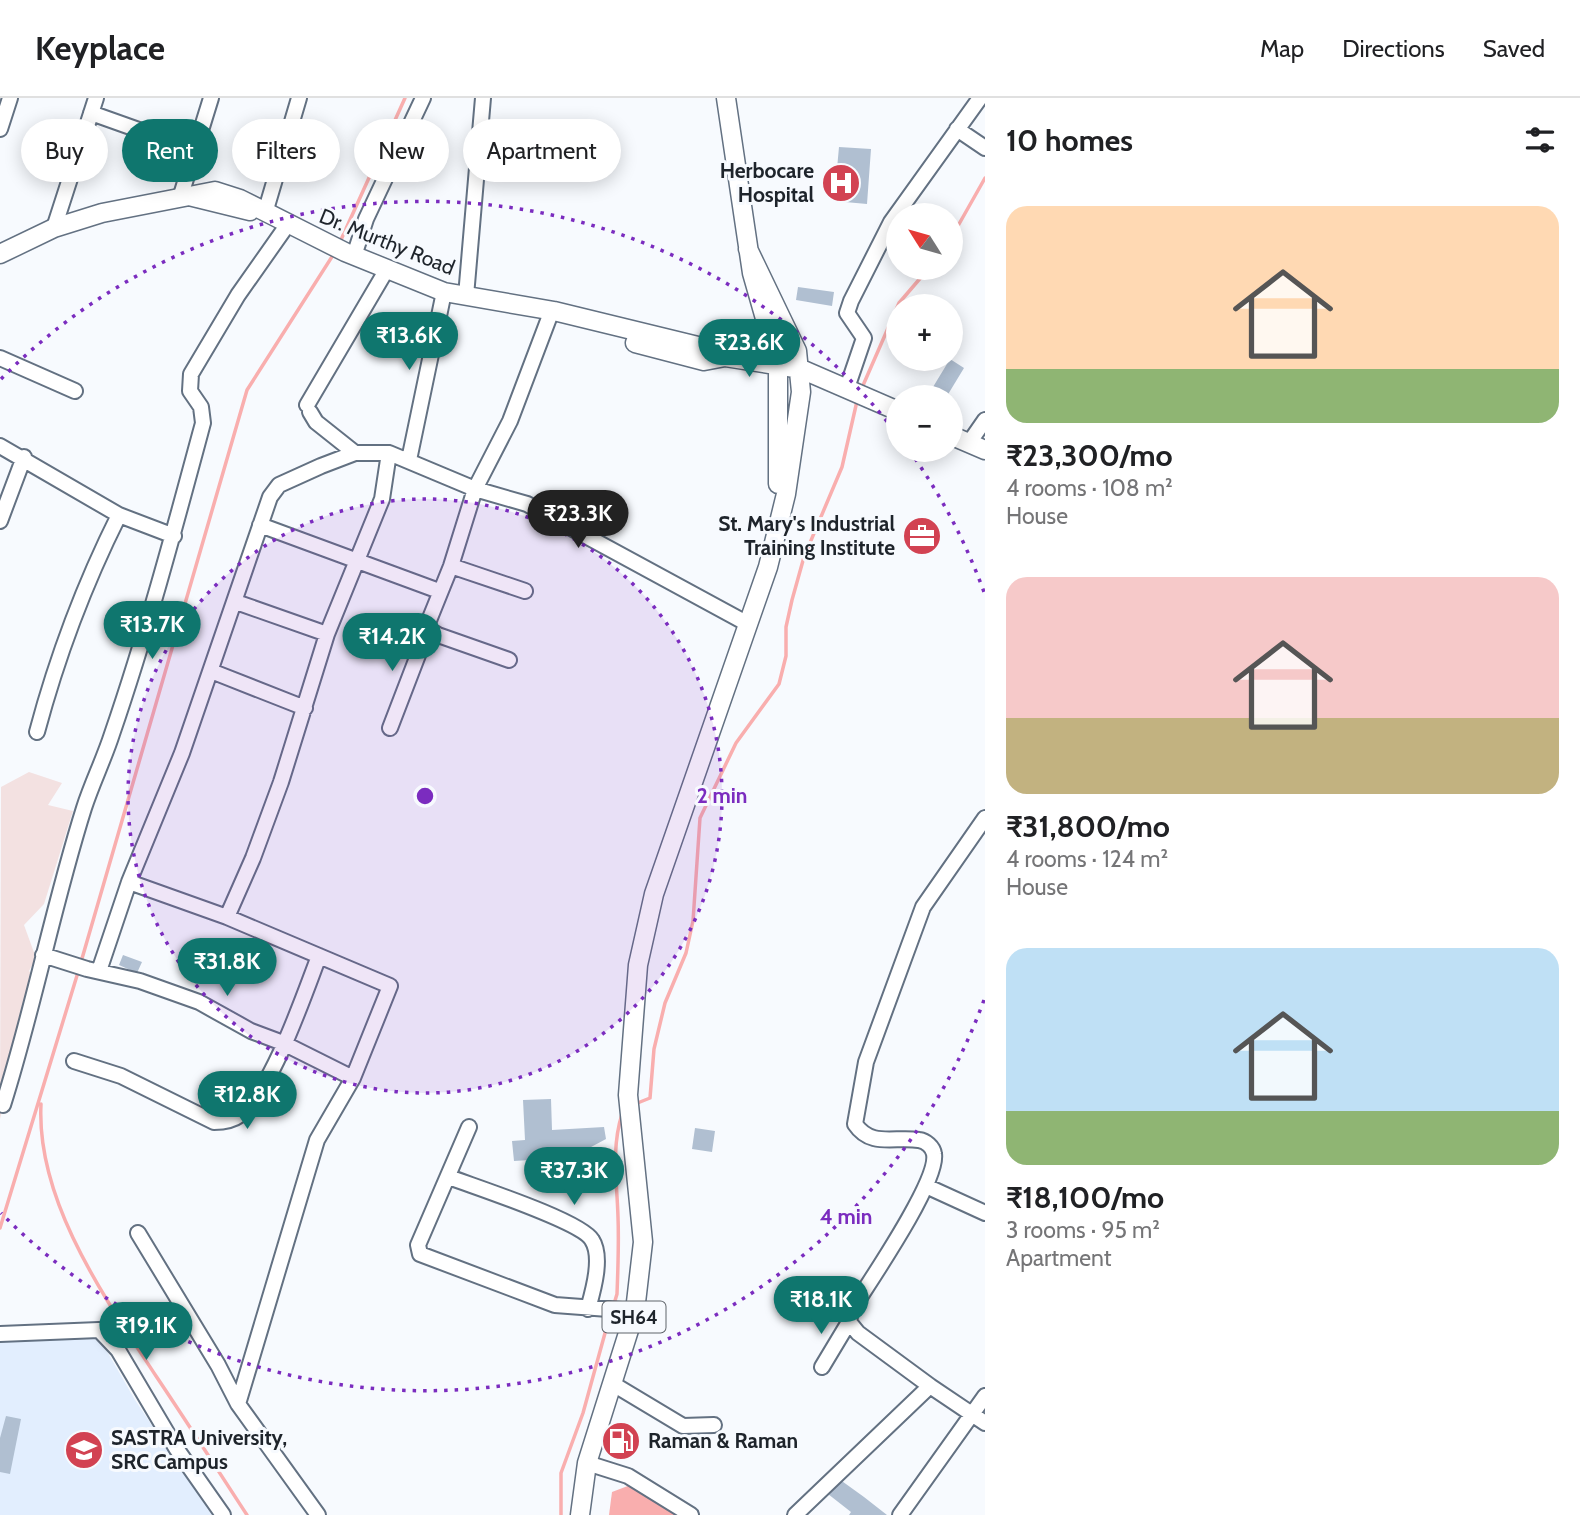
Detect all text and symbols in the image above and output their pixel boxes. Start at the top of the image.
text: Keyplace [35,28,165,68]
text: Map [1260,34,1304,63]
text: Directions [1342,34,1445,63]
text: Saved [1483,34,1545,63]
chip: Buy [21,119,108,182]
chip: Rent [122,119,218,182]
chip: Filters [232,119,340,182]
chip: New [354,119,449,182]
chip: Apartment [463,119,621,182]
icon: filters [1521,121,1559,159]
text: 10 homes [1006,122,1133,159]
place label: Herbocare Hospital [720,158,814,207]
hospital icon: Herbocare Hospital [820,162,862,204]
street label: Dr. Murthy Road [316,203,459,280]
north arrow [886,203,962,280]
map controls [886,203,963,462]
icon: home [1220,251,1346,377]
button: + [886,294,963,371]
pin: ₹13.6K [352,313,466,372]
pin: ₹23.6K [692,320,806,379]
text: ₹13.6K [376,321,442,349]
text: ₹23.6K [714,328,784,356]
button: − [886,385,963,462]
text: ₹23,300/mo [1006,437,1173,474]
text: 4 rooms · 108 m² [1006,474,1173,502]
pin: ₹23.3K [521,490,635,550]
text: ₹23.3K [543,499,613,527]
text: House [1006,502,1068,530]
place label: St. Mary's Industrial Training Institute [718,511,895,560]
office icon: St. Mary's Industrial Training Institute [901,515,943,557]
pin: ₹13.7K [95,602,209,661]
text: ₹13.7K [120,610,184,638]
pin: ₹14.2K [335,614,449,673]
text: ₹14.2K [359,622,426,650]
icon: home [1220,622,1346,748]
text: 2 min [697,783,747,808]
centre of rings [413,784,437,808]
text: ₹31,800/mo [1006,808,1170,845]
text: 4 rooms · 124 m² [1006,845,1168,873]
text: House [1006,873,1068,901]
pin: ₹31.8K [170,939,284,998]
text: ₹31.8K [194,947,260,975]
icon: home [1220,993,1346,1119]
pin: ₹12.8K [190,1072,304,1131]
text: ₹12.8K [214,1080,280,1108]
pin: ₹37.3K [517,1148,631,1207]
text: ₹37.3K [540,1156,608,1184]
text: ₹18,100/mo [1006,1179,1164,1216]
text: 4 min [820,1204,872,1229]
text: 3 rooms · 95 m² [1006,1216,1160,1244]
text: Apartment [1006,1244,1111,1272]
pin: ₹18.1K [764,1276,878,1336]
text: ₹18.1K [790,1285,852,1313]
pin: ₹19.1K [89,1302,203,1362]
road number: SH64 [602,1302,666,1332]
text: ₹19.1K [115,1311,177,1339]
fuel station icon: Raman & Raman [600,1420,642,1462]
place label: SASTRA University, SRC Campus [111,1425,287,1474]
place label: Raman & Raman [648,1428,798,1453]
school or university icon: SASTRA University, SRC Campus [63,1429,105,1471]

